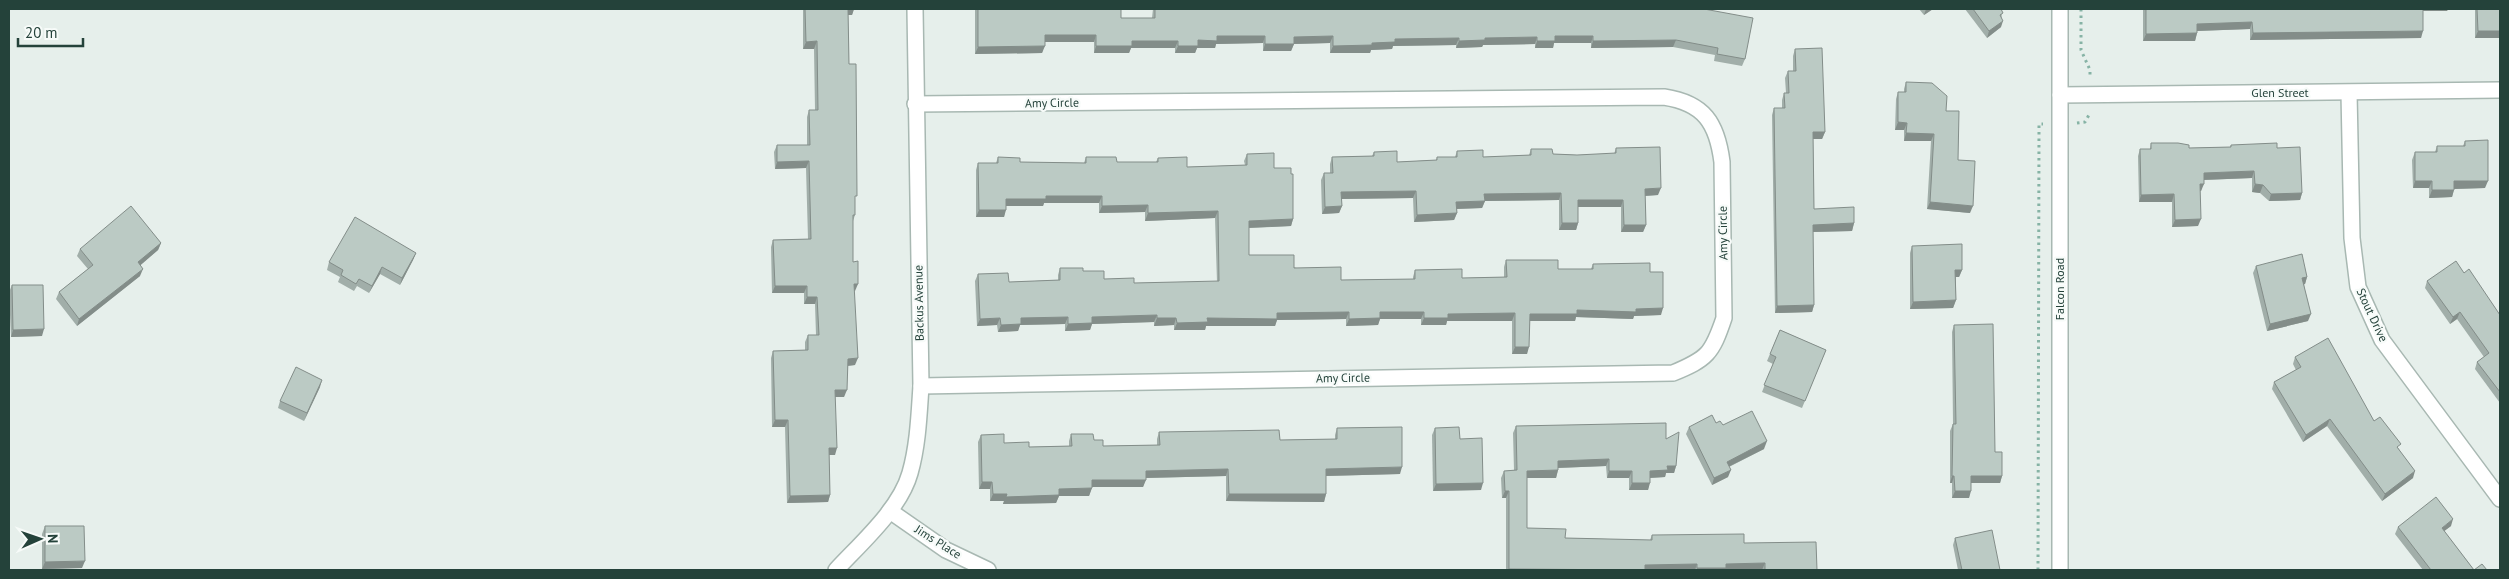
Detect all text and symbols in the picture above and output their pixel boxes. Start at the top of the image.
scale bar [18,15,82,47]
text: 20 m [25,23,58,42]
street label: Glen Street [2251,85,2309,100]
street label: Amy Circle [1025,95,1079,110]
street label: Amy Circle [1715,206,1730,260]
street label: Falcon Road [2052,258,2067,320]
street label: Backus Avenue [910,265,927,341]
street label: Stout Drive [2354,286,2391,344]
street label: Amy Circle [1316,370,1370,385]
north arrow [15,514,65,564]
street label: Jims Place [911,521,964,562]
text: N [44,534,62,543]

